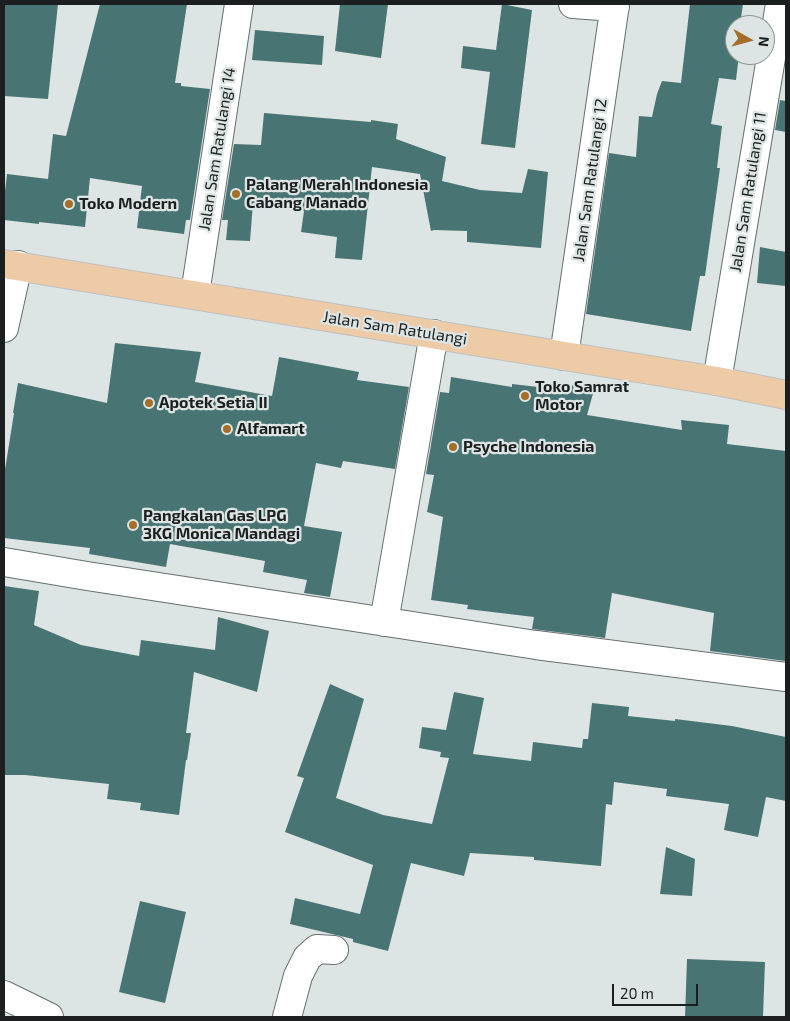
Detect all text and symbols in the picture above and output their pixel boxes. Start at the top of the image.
north arrow [725,15,775,65]
text: N [755,36,773,48]
street label: Jalan Sam Ratulangi 14 [195,66,239,232]
street label: Jalan Sam Ratulangi 12 [569,97,611,263]
street label: Jalan Sam Ratulangi 11 [726,111,770,273]
place label: Palang Merah Indonesia Cabang Manado [246,175,428,213]
marker: Palang Merah Indonesia Cabang Manado [230,188,242,200]
place label: Toko Modern [79,194,177,214]
marker: Toko Modern [63,198,75,210]
street label: Jalan Sam Ratulangi [322,307,468,349]
place label: Toko Samrat Motor [535,377,629,415]
marker: Toko Samrat Motor [519,390,531,402]
place label: Apotek Setia II [159,393,268,413]
marker: Apotek Setia II [143,397,155,409]
place label: Alfamart [237,419,305,439]
marker: Alfamart [221,423,233,435]
place label: Psyche Indonesia [463,437,594,457]
marker: Psyche Indonesia [447,441,459,453]
place label: Pangkalan Gas LPG 3KG Monica Mandagi [143,506,300,544]
marker: Pangkalan Gas LPG 3KG Monica Mandagi [127,519,139,531]
scale bar [615,974,701,1006]
text: 20 m [620,984,654,1002]

